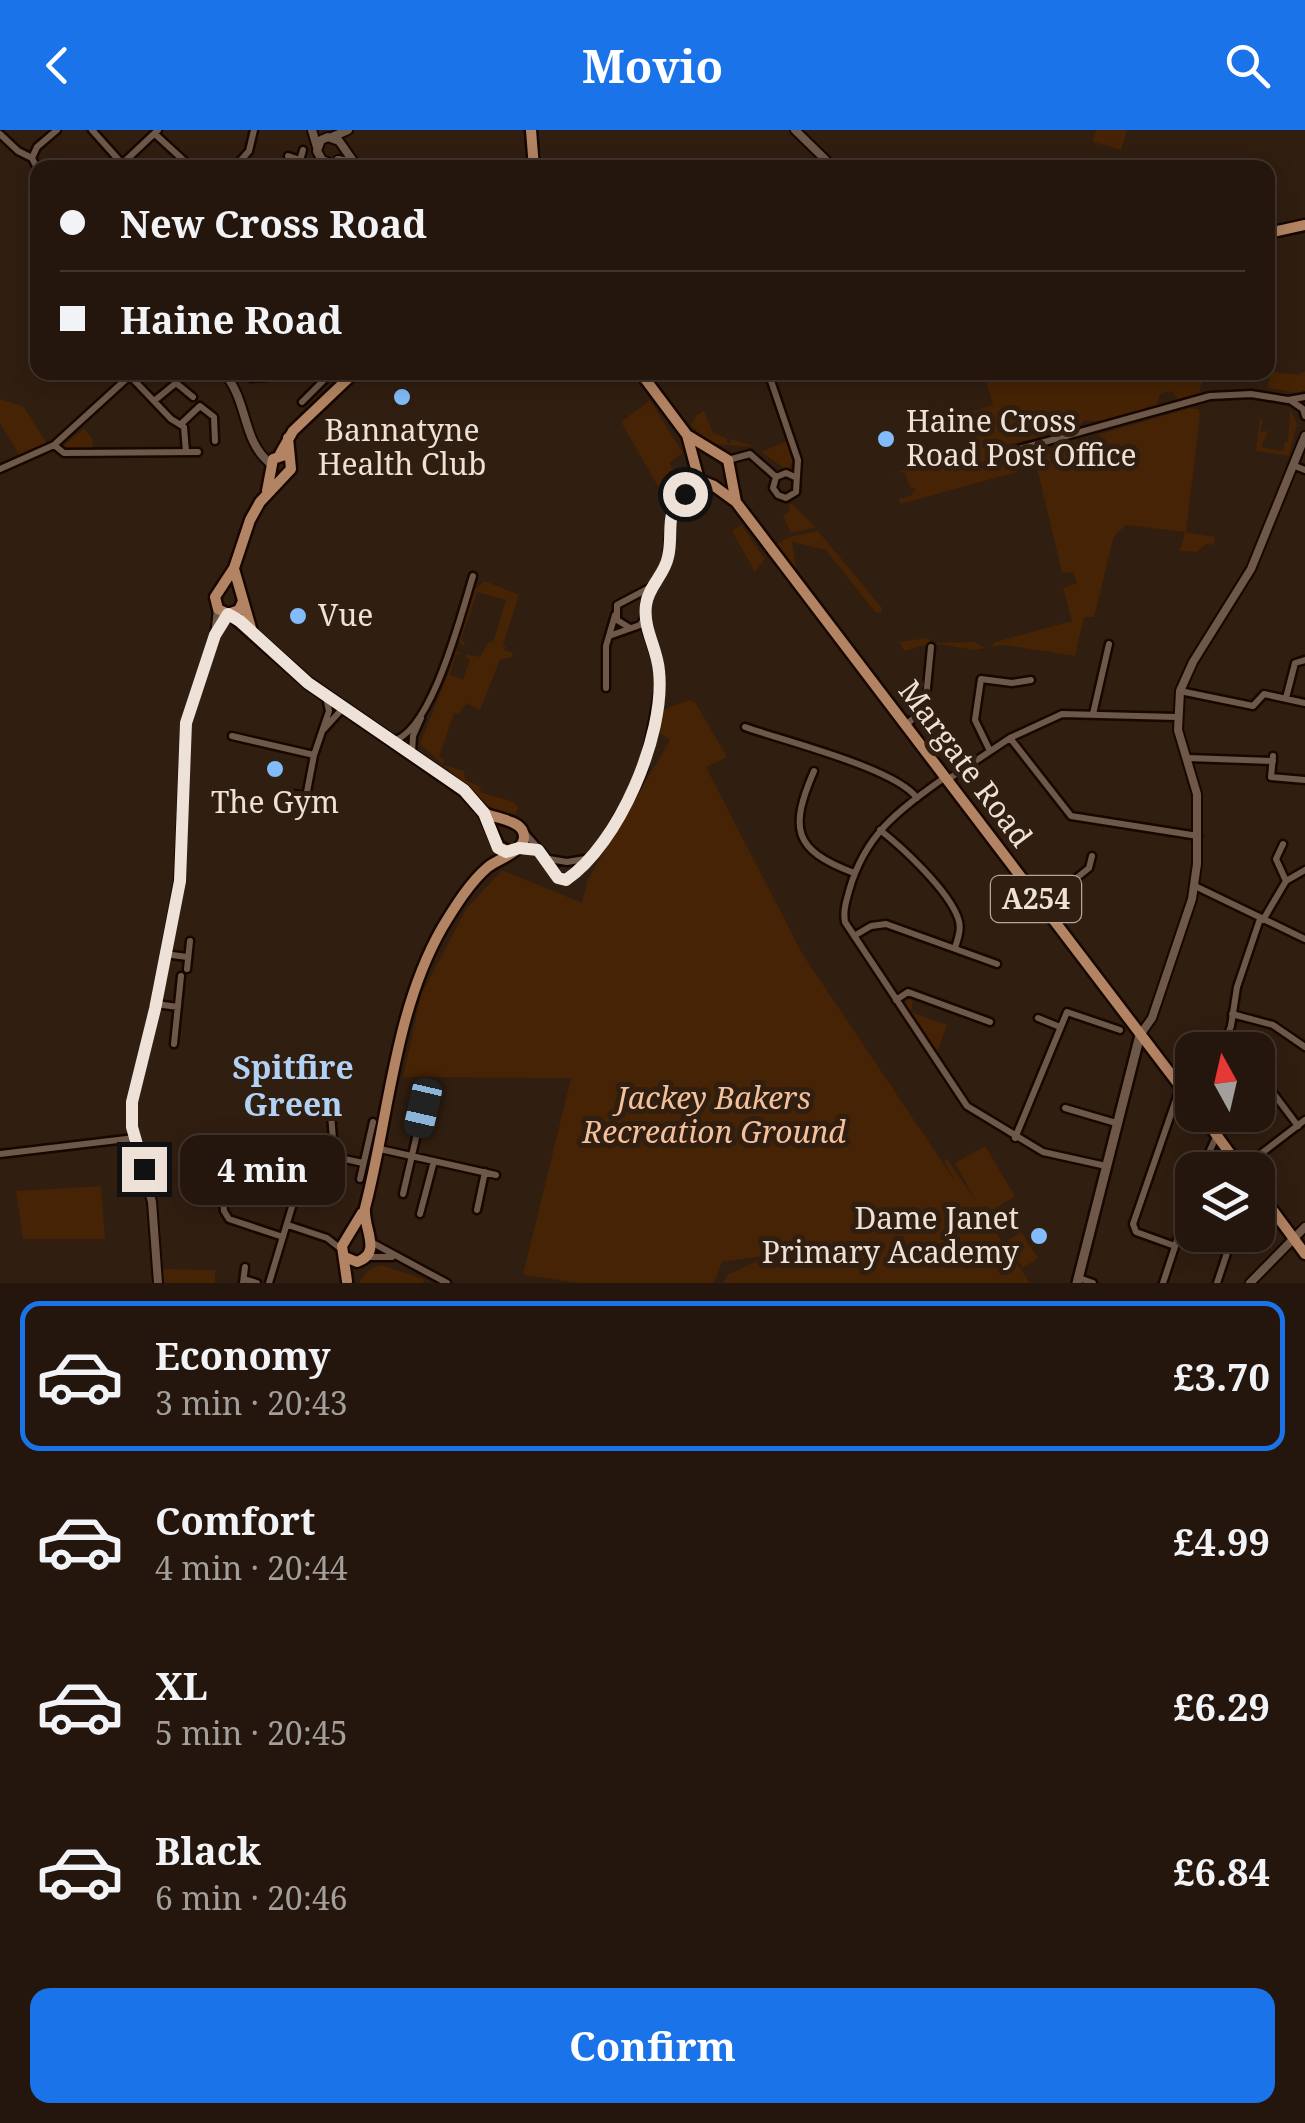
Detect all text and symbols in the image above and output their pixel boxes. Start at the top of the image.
text: Movio [582,35,723,96]
icon: back [30,38,85,93]
icon: search [1220,38,1275,93]
text: New Cross Road [120,197,427,249]
text: Haine Road [120,293,342,345]
marker: Bannatyne Health Club [391,386,413,408]
place label: Haine Cross Road Post Office [906,400,1137,475]
place label: Bannatyne Health Club [318,409,486,484]
marker: Haine Cross Road Post Office [875,428,897,450]
route start [663,472,708,517]
place label: Vue [318,594,373,635]
marker: Vue [287,605,309,627]
street label: Margate Road [890,671,1042,855]
marker: The Gym [264,758,286,780]
place label: The Gym [211,781,339,822]
road number: A254 [991,876,1081,922]
north arrow [1175,1032,1275,1132]
map controls [1175,1032,1275,1252]
district label: Spitfire Green [232,1045,354,1125]
car [402,1075,444,1141]
park label: Jackey Bakers Recreation Ground [581,1077,846,1152]
callout: 4 min [179,1134,344,1204]
route end [122,1147,167,1192]
text: 4 min [217,1148,308,1191]
button: layers [1175,1152,1275,1252]
place label: Dame Janet Primary Academy [762,1197,1019,1272]
marker: Dame Janet Primary Academy [1028,1225,1050,1247]
text: Economy [155,1329,331,1381]
icon: car [35,1331,125,1421]
text: £3.70 [1173,1350,1270,1402]
text: 3 min · 20:43 [155,1381,348,1424]
text: Comfort [155,1494,315,1546]
icon: car [35,1496,125,1586]
text: £4.99 [1173,1515,1270,1567]
text: 4 min · 20:44 [155,1546,348,1589]
text: XL [155,1659,208,1711]
icon: car [35,1661,125,1751]
text: £6.29 [1173,1680,1270,1732]
text: 5 min · 20:45 [155,1711,348,1754]
text: Black [155,1824,261,1876]
icon: car [35,1826,125,1916]
text: £6.84 [1173,1845,1270,1897]
text: 6 min · 20:46 [155,1876,348,1919]
button: Confirm [30,1988,1275,2103]

